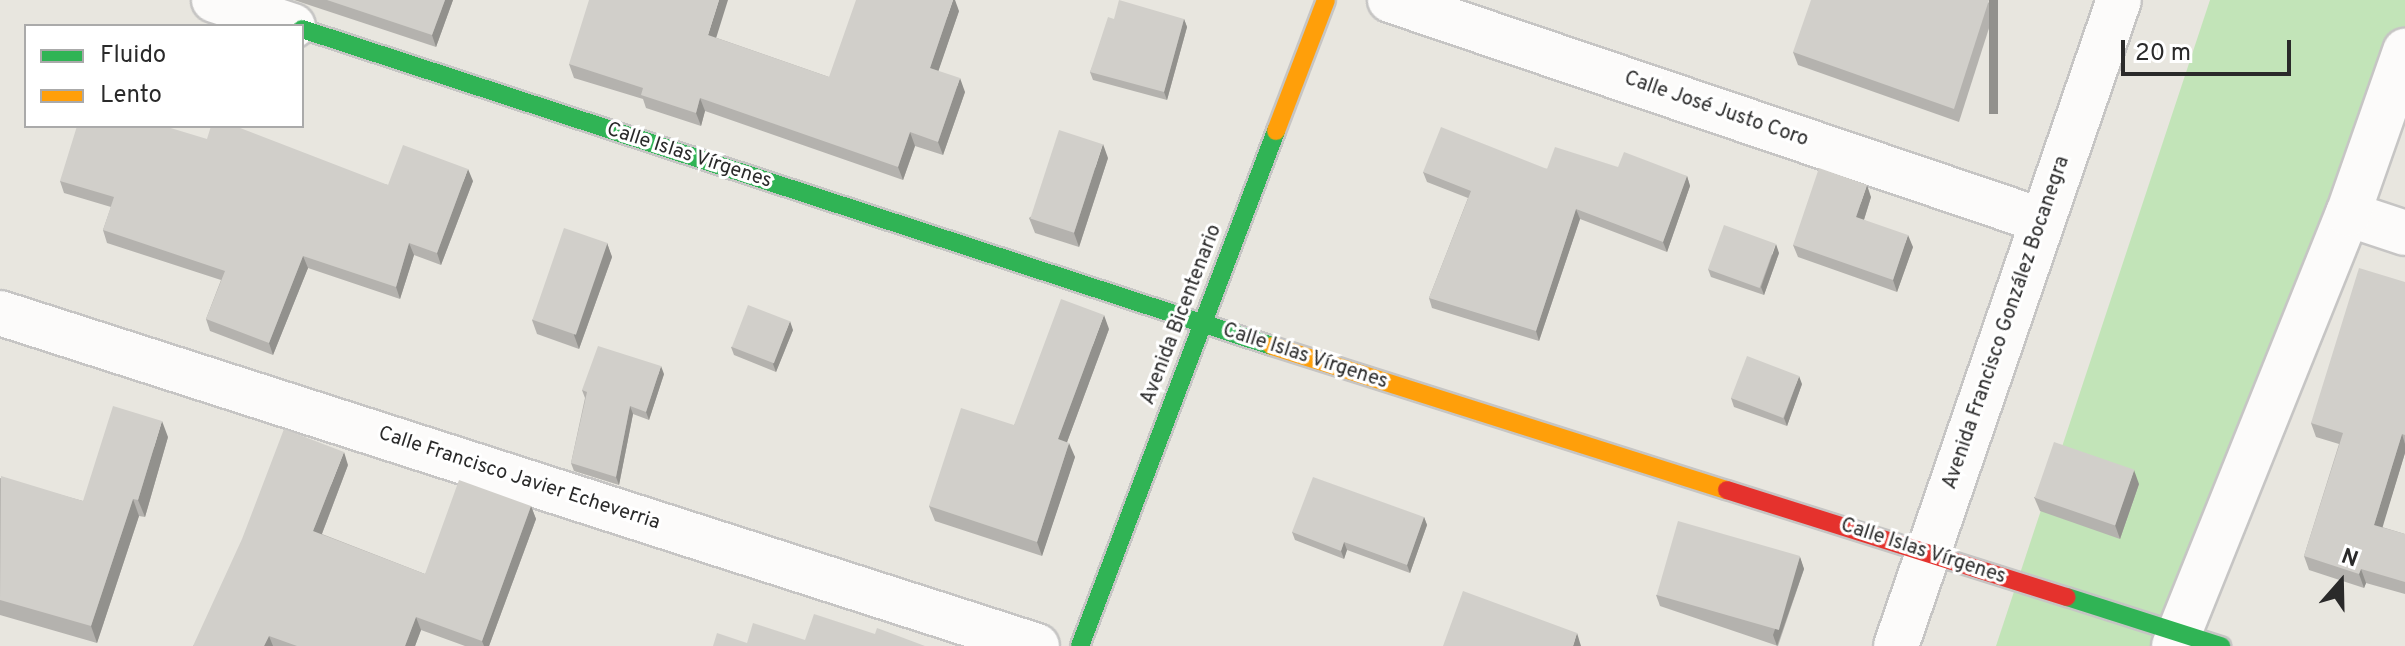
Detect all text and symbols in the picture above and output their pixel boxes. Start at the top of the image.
legend [24,24,304,128]
scale bar [2125,24,2295,74]
text: 20 m [2135,39,2191,69]
text: Fluido [100,41,166,71]
street label: Calle José Justo Coro [1621,67,1811,153]
text: Lento [100,81,162,111]
street label: Calle Islas Vírgenes [603,118,775,194]
street label: Avenida Francisco González Bocanegra [1939,153,2075,493]
street label: Avenida Bicentenario [1137,221,1227,409]
street label: Calle Islas Vírgenes [1219,319,1391,395]
street label: Calle Francisco Javier Echeverria [375,422,663,536]
street label: Calle Islas Vírgenes [1837,514,2009,590]
north arrow [2301,542,2381,622]
text: N [2337,544,2361,574]

